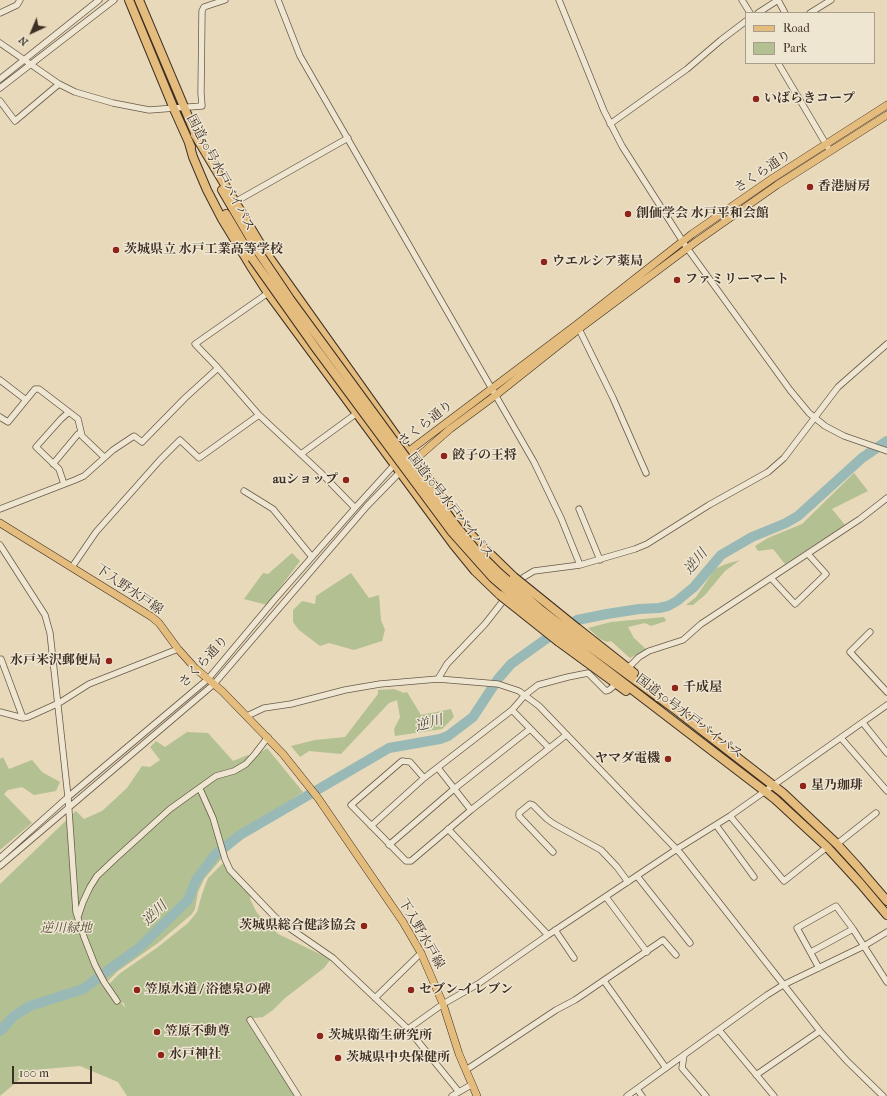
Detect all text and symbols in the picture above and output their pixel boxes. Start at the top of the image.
north arrow [12,12,52,52]
legend [745,12,875,64]
text: Road [783,21,810,35]
text: N [16,33,31,49]
text: Park [783,41,807,55]
place label: いばらきコープ [764,91,855,107]
marker: いばらきコープ [751,94,761,104]
street label: 国道50号水戸バイパス [183,112,257,234]
street label: さくら通り [732,147,794,197]
place label: 香港厨房 [818,179,870,195]
marker: 香港厨房 [805,182,815,192]
place label: 創価学会 水戸平和会館 [636,206,769,222]
marker: 創価学会 水戸平和会館 [623,209,633,219]
place label: 茨城県立 水戸工業高等学校 [124,242,283,258]
marker: 茨城県立 水戸工業高等学校 [111,245,121,255]
place label: ウエルシア薬局 [552,254,643,270]
marker: ウエルシア薬局 [539,257,549,267]
place label: ファミリーマート [685,272,789,288]
marker: ファミリーマート [672,275,682,285]
street label: さくら通り [396,398,456,450]
place label: 餃子の王将 [452,448,517,464]
street label: 国道50号水戸バイパス [404,450,496,562]
marker: 餃子の王将 [439,451,449,461]
place label: auショップ [273,472,338,488]
marker: auショップ [341,475,351,485]
water label: 逆川 [681,546,711,578]
street label: 下入野水戸線 [92,562,166,618]
street label: さくら通り [176,633,232,691]
place label: 水戸米沢郵便局 [10,653,101,669]
marker: 水戸米沢郵便局 [104,656,114,666]
street label: 国道50号水戸バイパス [632,672,746,762]
place label: 千成屋 [683,680,722,696]
marker: 千成屋 [670,683,680,693]
water label: 逆川 [413,712,445,736]
place label: ヤマダ電機 [595,751,660,767]
marker: ヤマダ電機 [663,754,673,764]
place label: 星乃珈琲 [811,778,863,794]
marker: 星乃珈琲 [798,781,808,791]
street label: 下入野水戸線 [395,896,447,972]
water label: 逆川 [139,898,171,930]
place label: 茨城県総合健診協会 [239,918,356,934]
park label: 逆川緑地 [40,921,92,937]
marker: 茨城県総合健診協会 [359,921,369,931]
place label: 笠原水道 / 浴徳泉の碑 [145,982,271,998]
place label: セブン-イレブン [419,982,513,998]
marker: 笠原水道 / 浴徳泉の碑 [132,985,142,995]
marker: セブン-イレブン [406,985,416,995]
place label: 笠原不動尊 [165,1024,230,1040]
marker: 笠原不動尊 [152,1027,162,1037]
place label: 茨城県衛生研究所 [328,1028,432,1044]
marker: 茨城県衛生研究所 [315,1031,325,1041]
place label: 水戸神社 [169,1047,221,1063]
marker: 水戸神社 [156,1050,166,1060]
place label: 茨城県中央保健所 [346,1050,450,1066]
marker: 茨城県中央保健所 [333,1053,343,1063]
scale bar [14,1058,94,1084]
text: 100 m [19,1066,49,1080]

